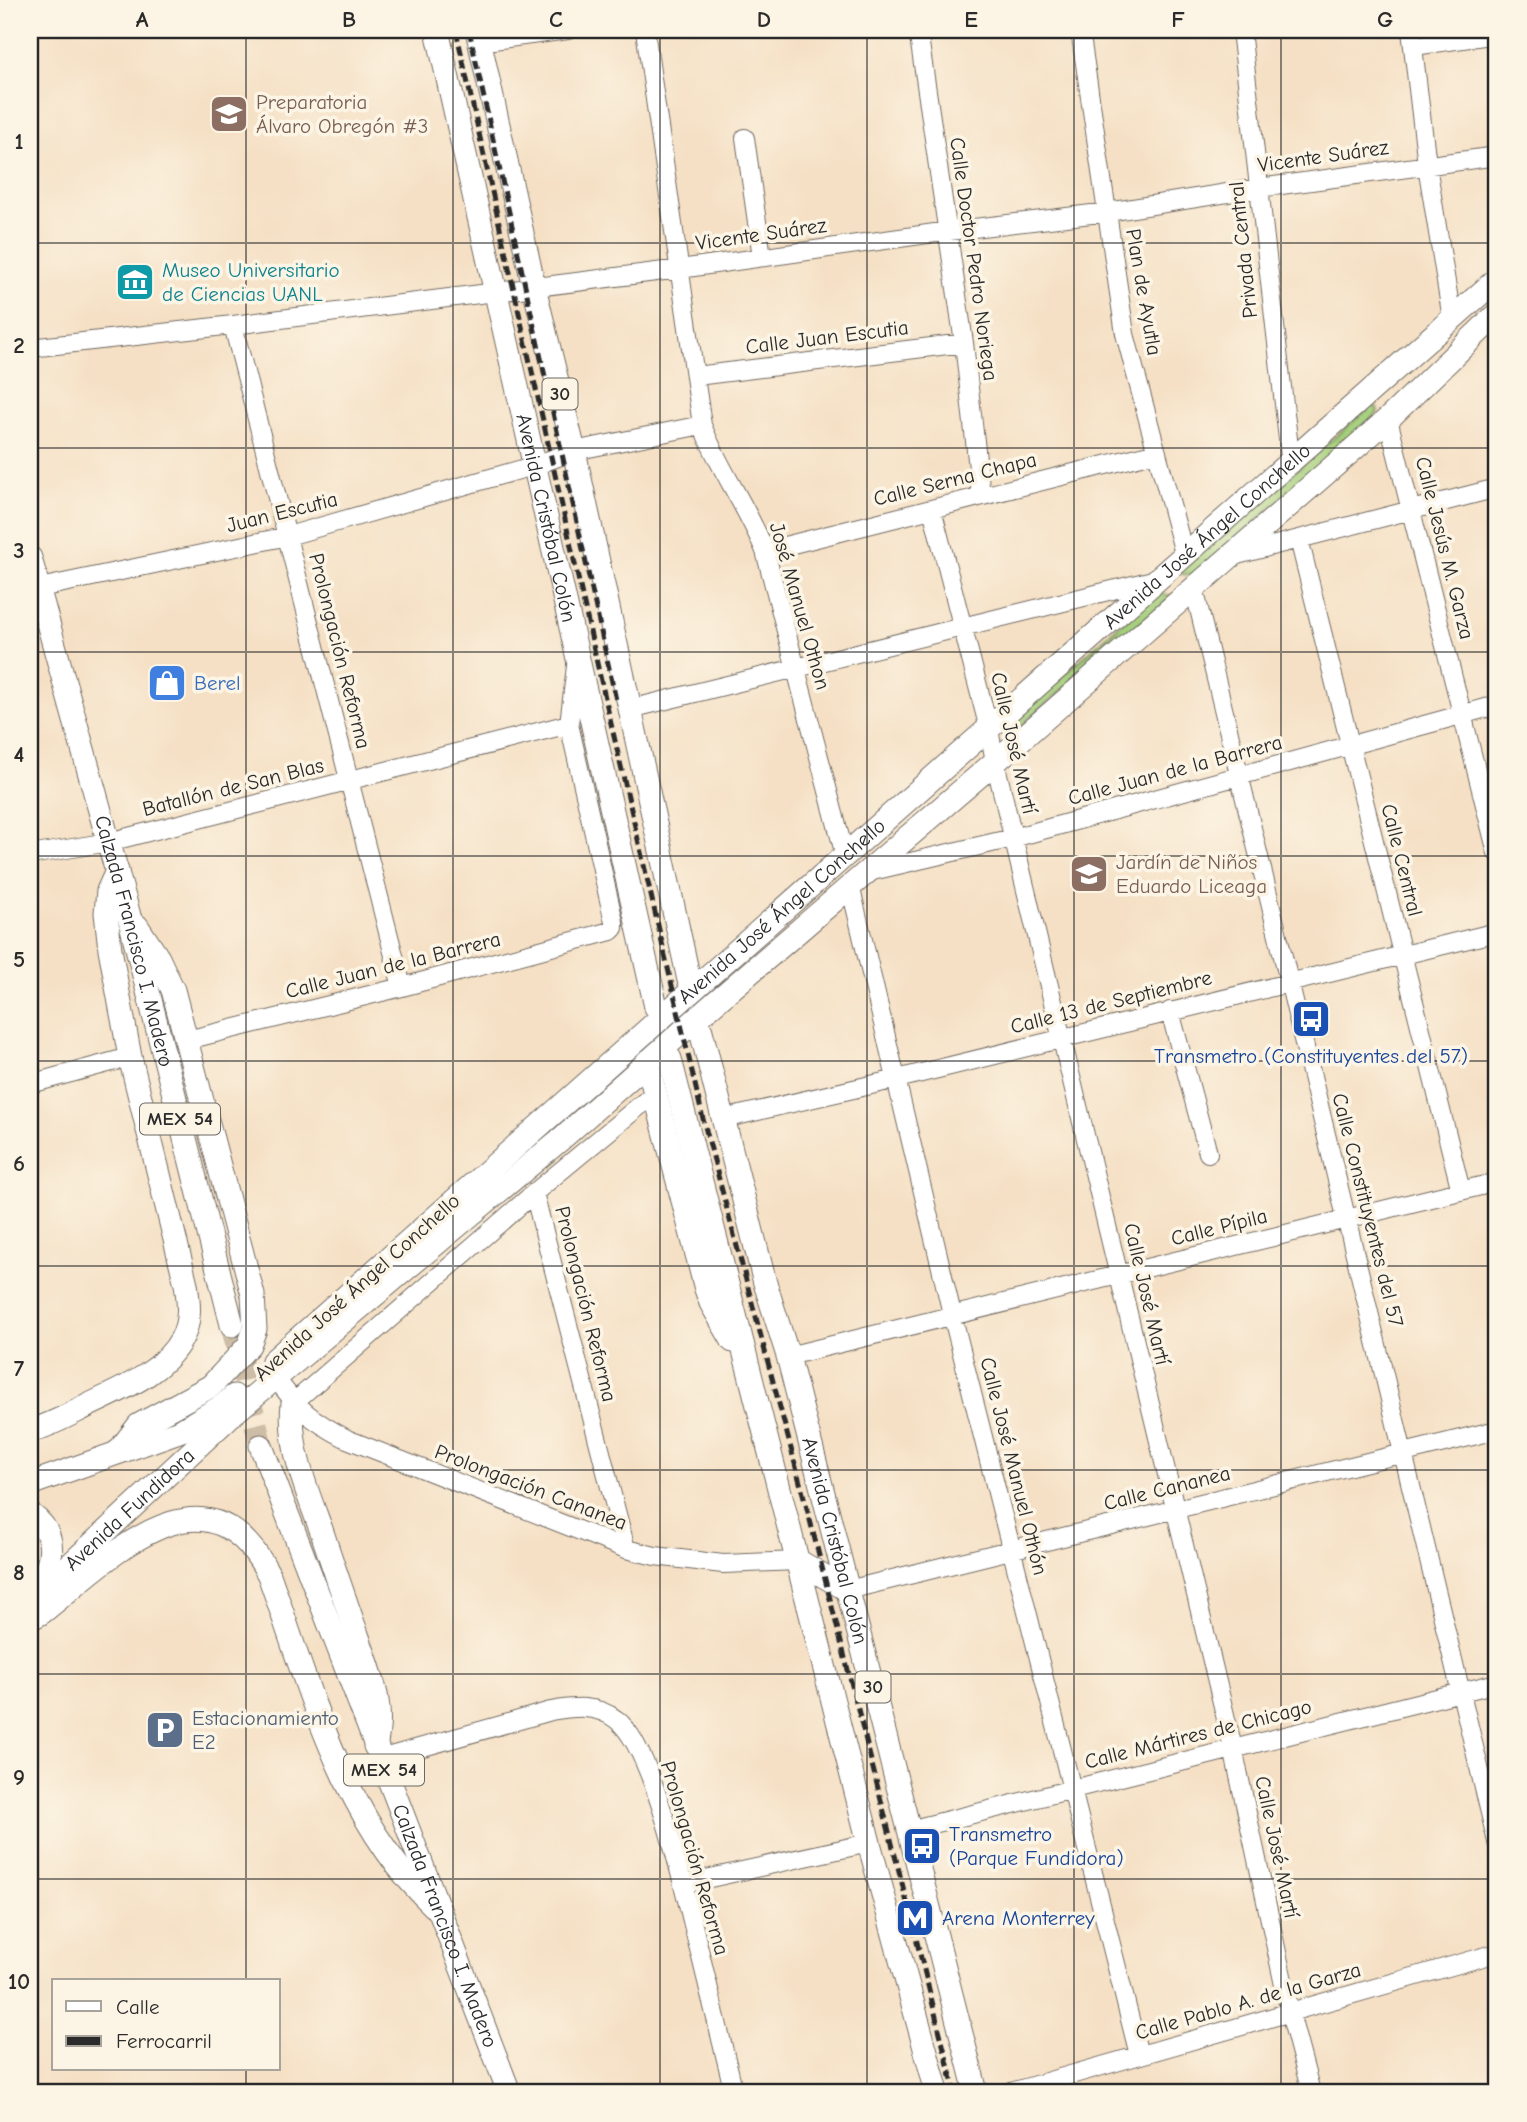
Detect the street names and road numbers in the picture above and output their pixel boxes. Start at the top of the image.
street label: Vicente Suárez [1256,135,1390,177]
street label: Calle Doctor Pedro Noriega [945,136,1003,382]
street label: Privada Central [1224,180,1262,320]
street label: Vicente Suárez [694,213,828,255]
street label: Plan de Ayutla [1121,227,1167,357]
street label: Calle Juan Escutia [744,315,910,359]
road number: 30 [542,378,578,410]
street label: Avenida Cristóbal Colón [511,411,581,624]
street label: Avenida José Ángel Conchello [1098,438,1315,634]
street label: Calle Serna Chapa [871,447,1039,511]
street label: Calle Jesús M. Garza [1411,454,1479,642]
street label: Juan Escutia [224,487,340,537]
street label: José Manuel Othon [765,519,835,693]
street label: Prolongación Reforma [304,551,376,751]
street label: Calle José Martí [986,670,1042,816]
street label: Calle Juan de la Barrera [1065,730,1285,810]
street label: Batallón de San Blas [140,753,326,821]
street label: Calle Central [1376,801,1428,919]
street label: Calzada Francisco I. Madero [90,813,178,1069]
street label: Avenida José Ángel Conchello [673,813,890,1009]
street label: Calle Juan de la Barrera [283,927,503,1003]
street label: Calle 13 de Septiembre [1008,965,1214,1039]
street label: Calle Constituyentes del 57 [1327,1091,1409,1329]
road number: MEX 54 [140,1104,220,1134]
street label: Avenida José Ángel Conchello [249,1188,465,1386]
street label: Calle Pípila [1168,1203,1270,1251]
street label: Prolongación Reforma [550,1204,622,1404]
street label: Calle José Martí [1119,1221,1175,1367]
street label: Calle José Manuel Othón [975,1355,1053,1577]
street label: Avenida Cristóbal Colón [797,1434,873,1647]
street label: Prolongación Cananea [432,1439,630,1535]
street label: Avenida Fundidora [60,1443,199,1575]
street label: Calle Cananea [1101,1461,1233,1515]
road number: 30 [856,1672,890,1702]
street label: Calle Mártires de Chicago [1082,1694,1314,1774]
road number: MEX 54 [344,1754,424,1786]
street label: Prolongación Reforma [656,1758,734,1958]
street label: Calle José Martí [1250,1774,1304,1921]
street label: Calzada Francisco I. Madero [388,1801,503,2051]
street label: Calle Pablo A. de la Garza [1133,1957,1363,2045]

